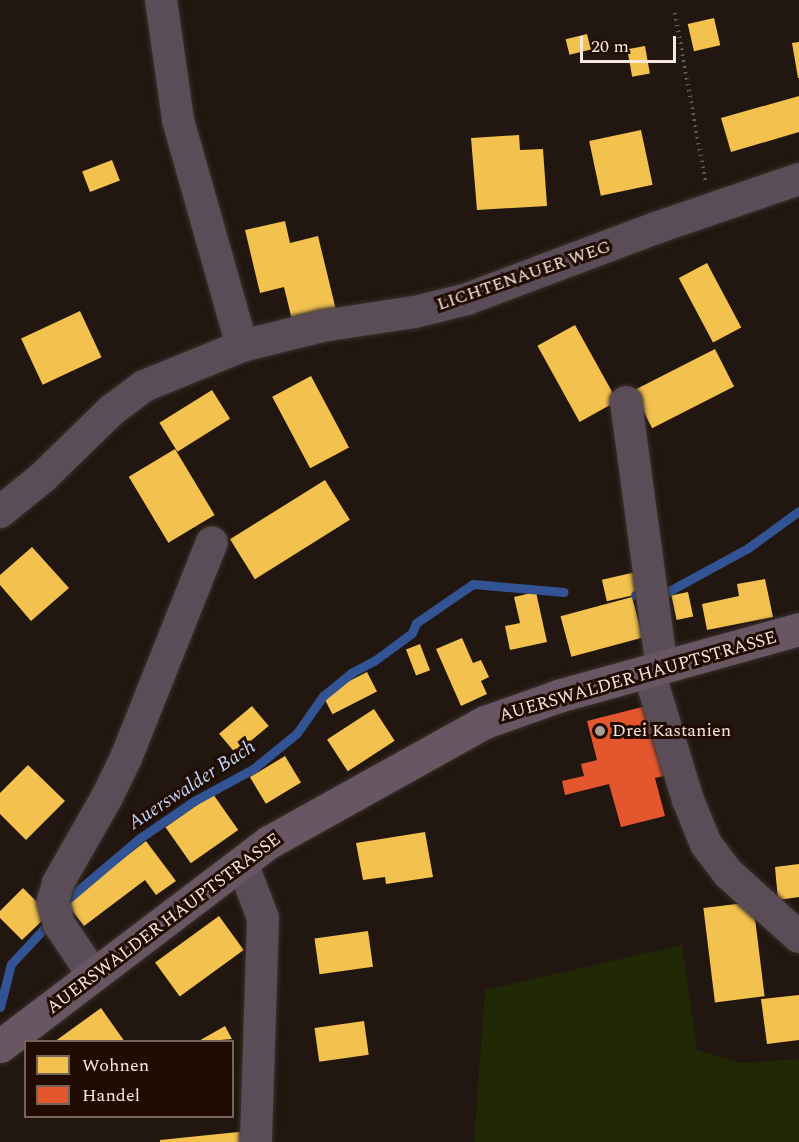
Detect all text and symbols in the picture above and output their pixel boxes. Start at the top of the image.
scale bar [583,24,679,62]
text: 20 m [591,33,629,60]
street label: LICHTENAUER WEG [434,236,614,316]
street label: AUERSWALDER HAUPTSTRASSE [497,627,779,727]
place label: Drei Kastanien [612,720,731,742]
marker: Drei Kastanien [593,724,607,738]
water label: Auerswalder Bach [124,735,260,835]
street label: AUERSWALDER HAUPTSTRASSE [43,829,285,1019]
legend [24,1040,234,1118]
text: Wohnen [82,1052,149,1079]
text: Handel [82,1082,140,1109]

